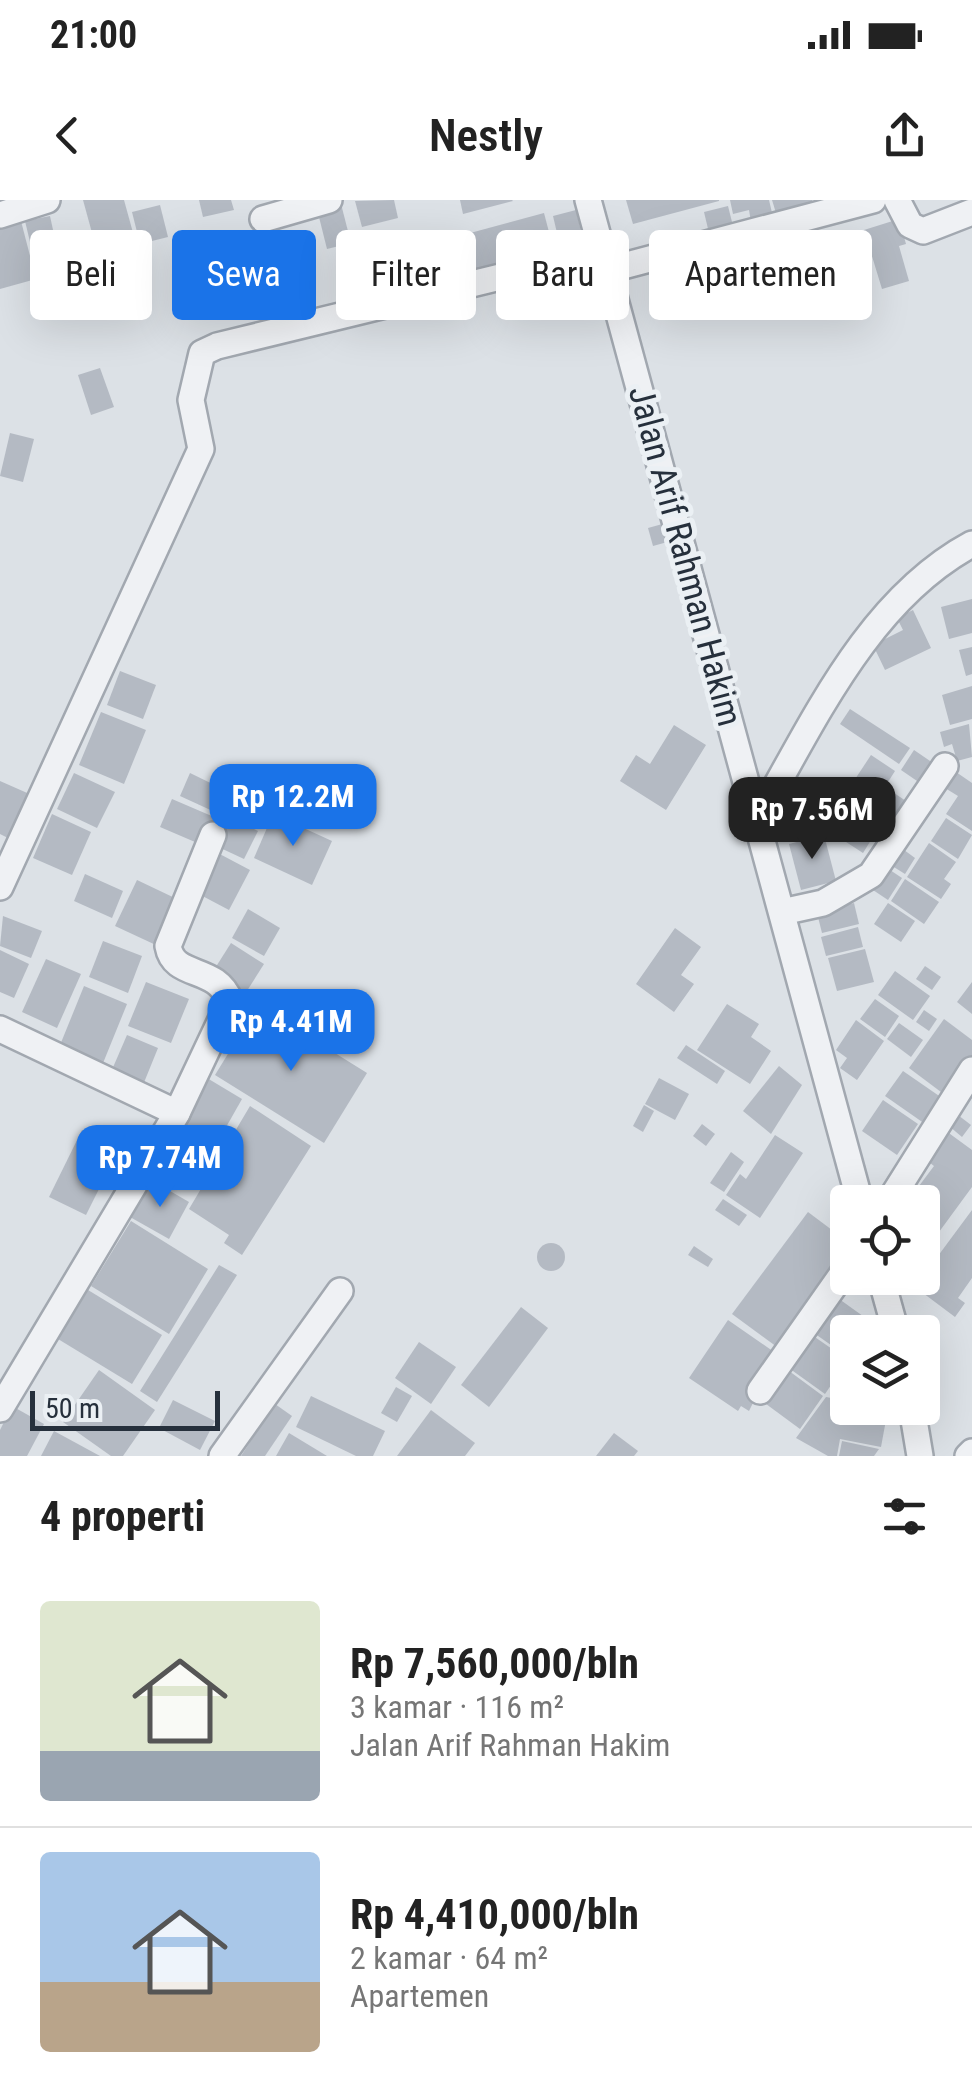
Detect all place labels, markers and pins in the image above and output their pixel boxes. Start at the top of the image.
pin: Rp 12.2M [190,764,396,849]
pin: Rp 7.56M [709,777,915,862]
pin: Rp 4.41M [188,989,394,1074]
pin: Rp 7.74M [57,1125,263,1210]

